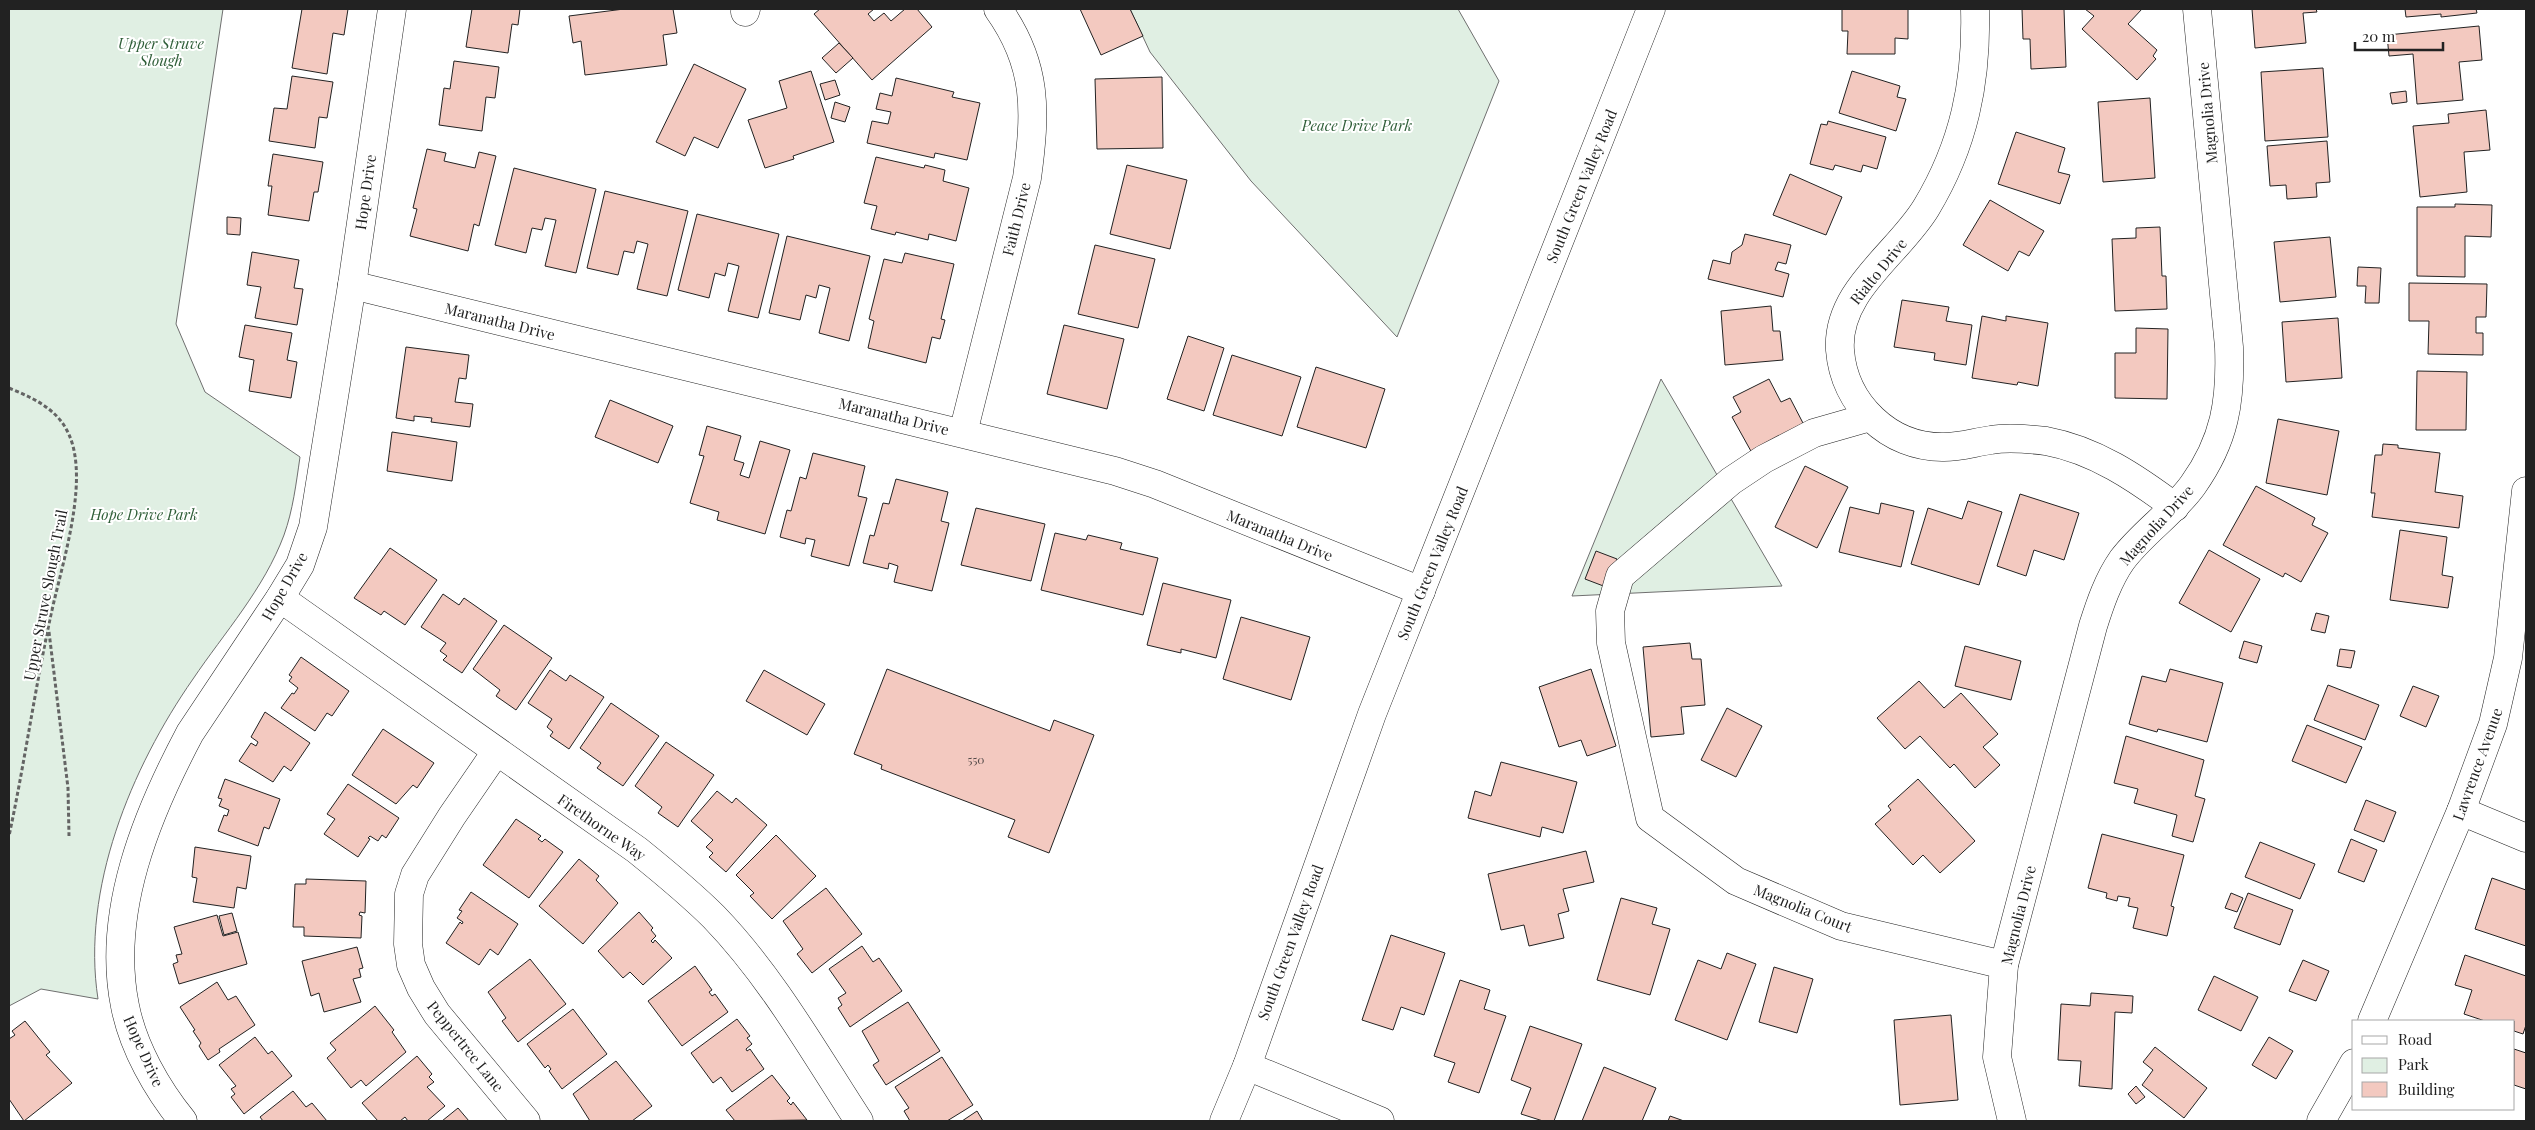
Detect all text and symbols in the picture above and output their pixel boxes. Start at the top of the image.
scale bar [2355,20,2442,52]
text: 20 m [2362,26,2396,46]
park label: Upper Struve Slough [118,33,205,70]
street label: Magnolia Drive [2193,61,2221,165]
street label: South Green Valley Road [1541,106,1621,266]
park label: Peace Drive Park [1301,115,1412,135]
street label: Hope Drive [350,153,380,231]
street label: Faith Drive [997,180,1035,258]
street label: Rialto Drive [1845,234,1911,308]
street label: Maranatha Drive [443,298,557,344]
street label: Maranatha Drive [837,393,951,439]
street label: Magnolia Drive [2115,480,2197,570]
street label: South Green Valley Road [1392,483,1472,643]
park label: Hope Drive Park [89,504,198,524]
street label: Maranatha Drive [1224,505,1336,565]
street label: Upper Struve Slough Trail [19,508,71,682]
street label: Hope Drive [256,548,312,624]
street label: Lawrence Avenue [2447,705,2507,823]
house number: 550 [967,751,985,767]
street label: Firethorne Way [554,789,650,865]
street label: South Green Valley Road [1253,861,1328,1023]
street label: Magnolia Drive [1996,863,2040,967]
street label: Magnolia Court [1751,879,1856,937]
street label: Peppertree Lane [423,996,509,1096]
street label: Hope Drive [119,1012,169,1090]
legend [2352,1020,2515,1110]
text: Road [2398,1029,2432,1049]
text: Park [2398,1054,2430,1074]
text: Building [2398,1079,2455,1099]

